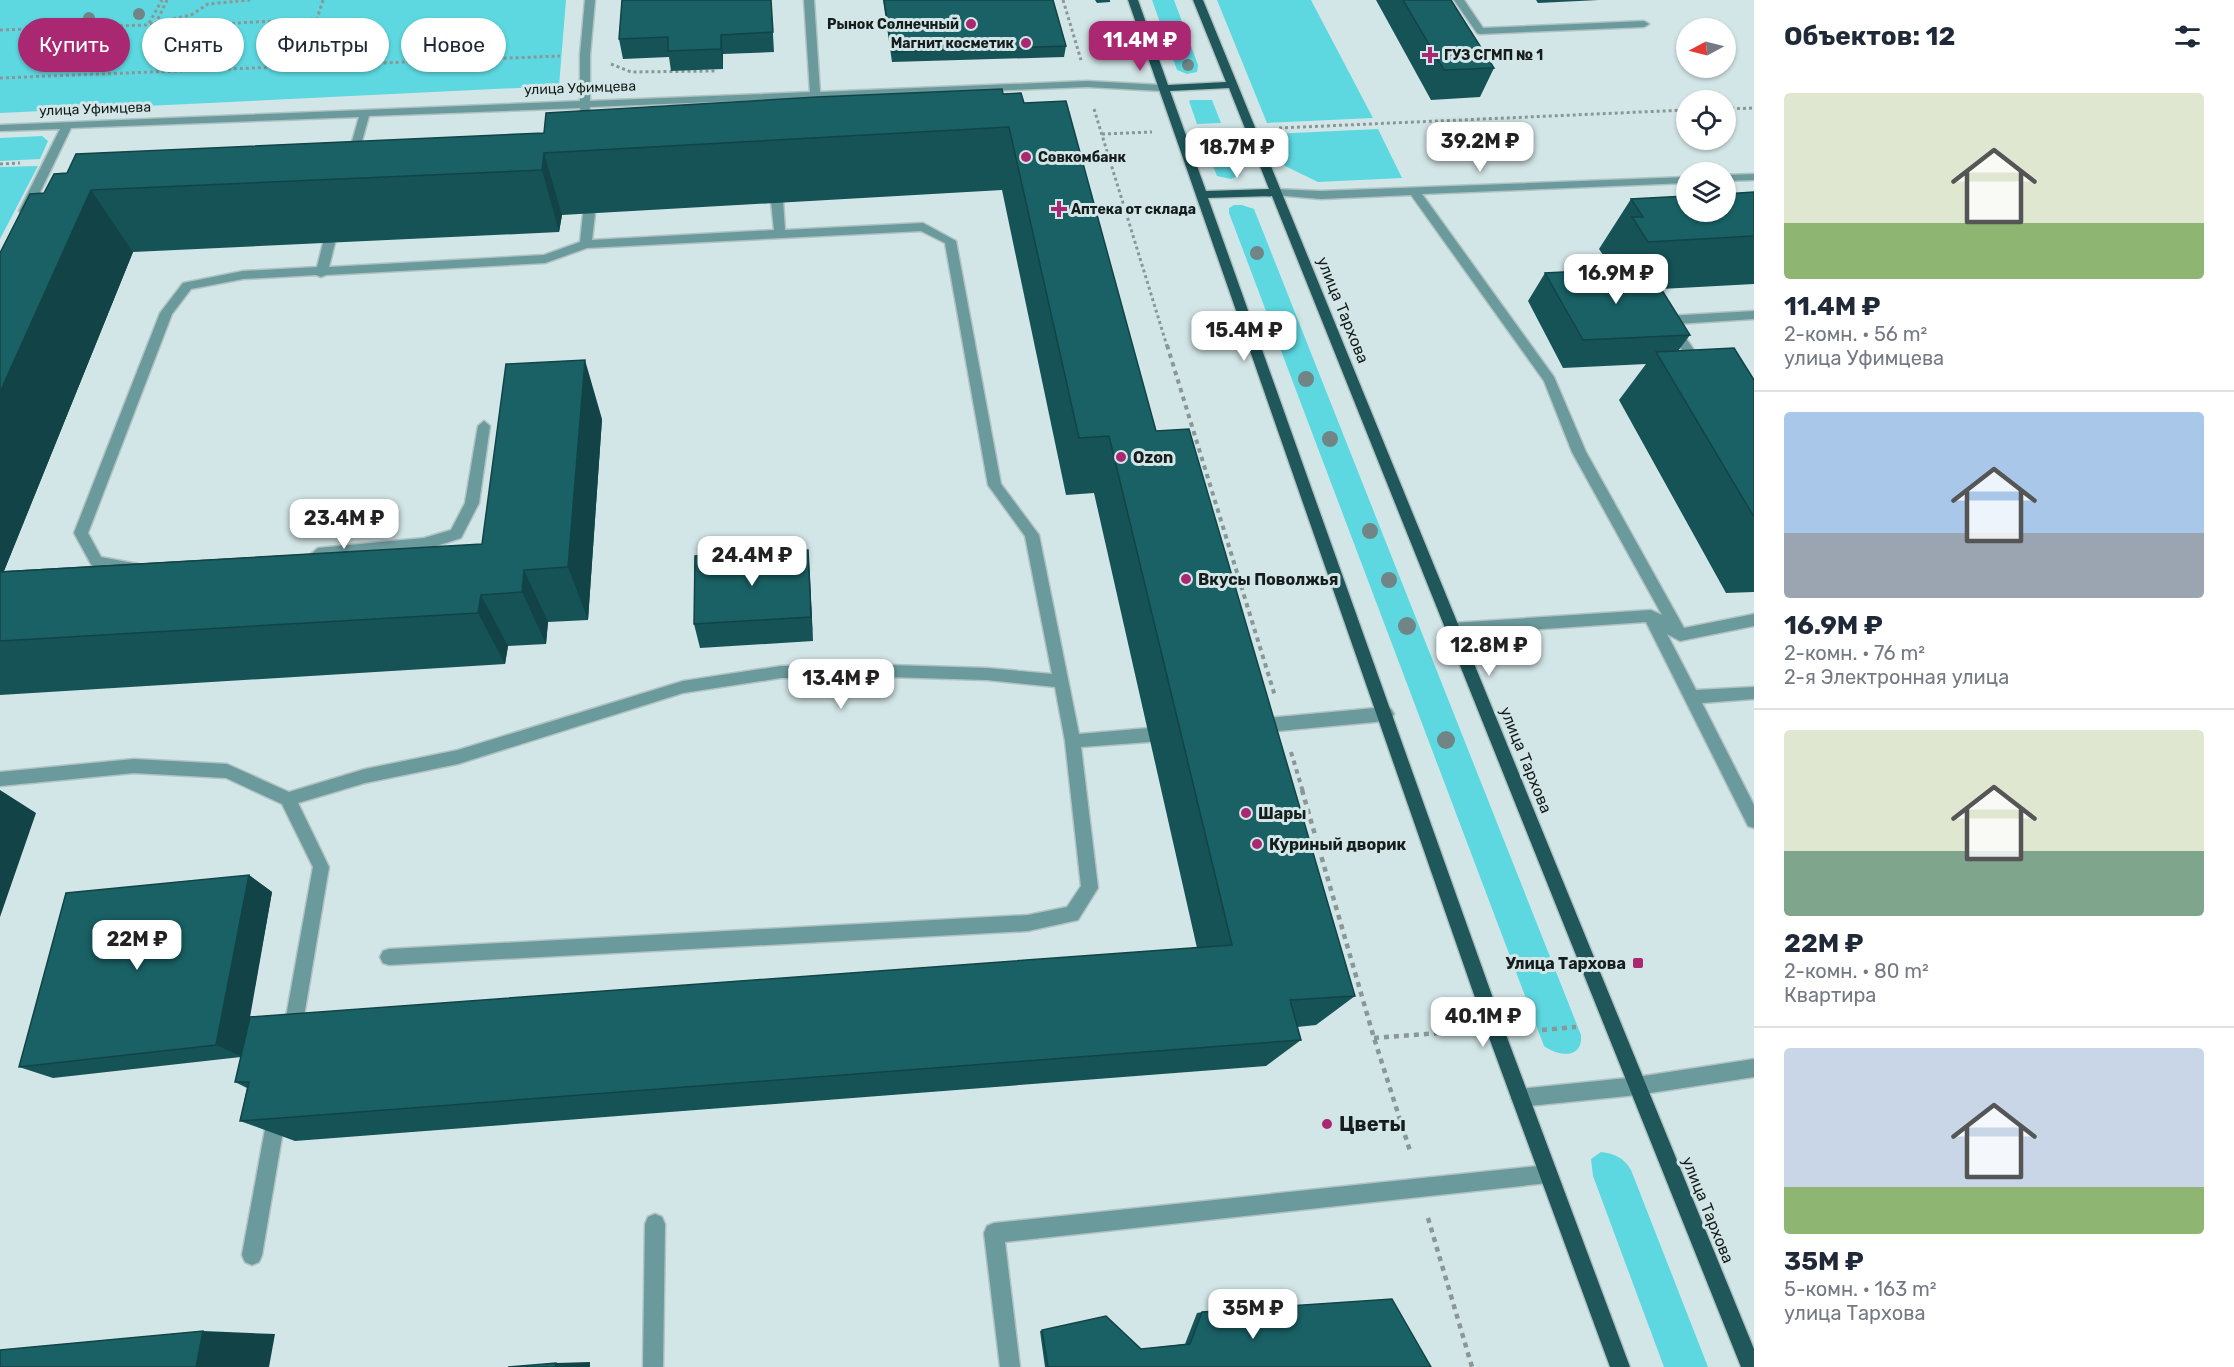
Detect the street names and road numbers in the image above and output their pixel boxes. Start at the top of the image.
street label: улица Уфимцева [524,78,636,98]
street label: улица Уфимцева [39,99,151,119]
street label: улица Тархова [1313,254,1373,366]
street label: улица Тархова [1496,704,1556,816]
street label: улица Тархова [1678,1154,1738,1266]

